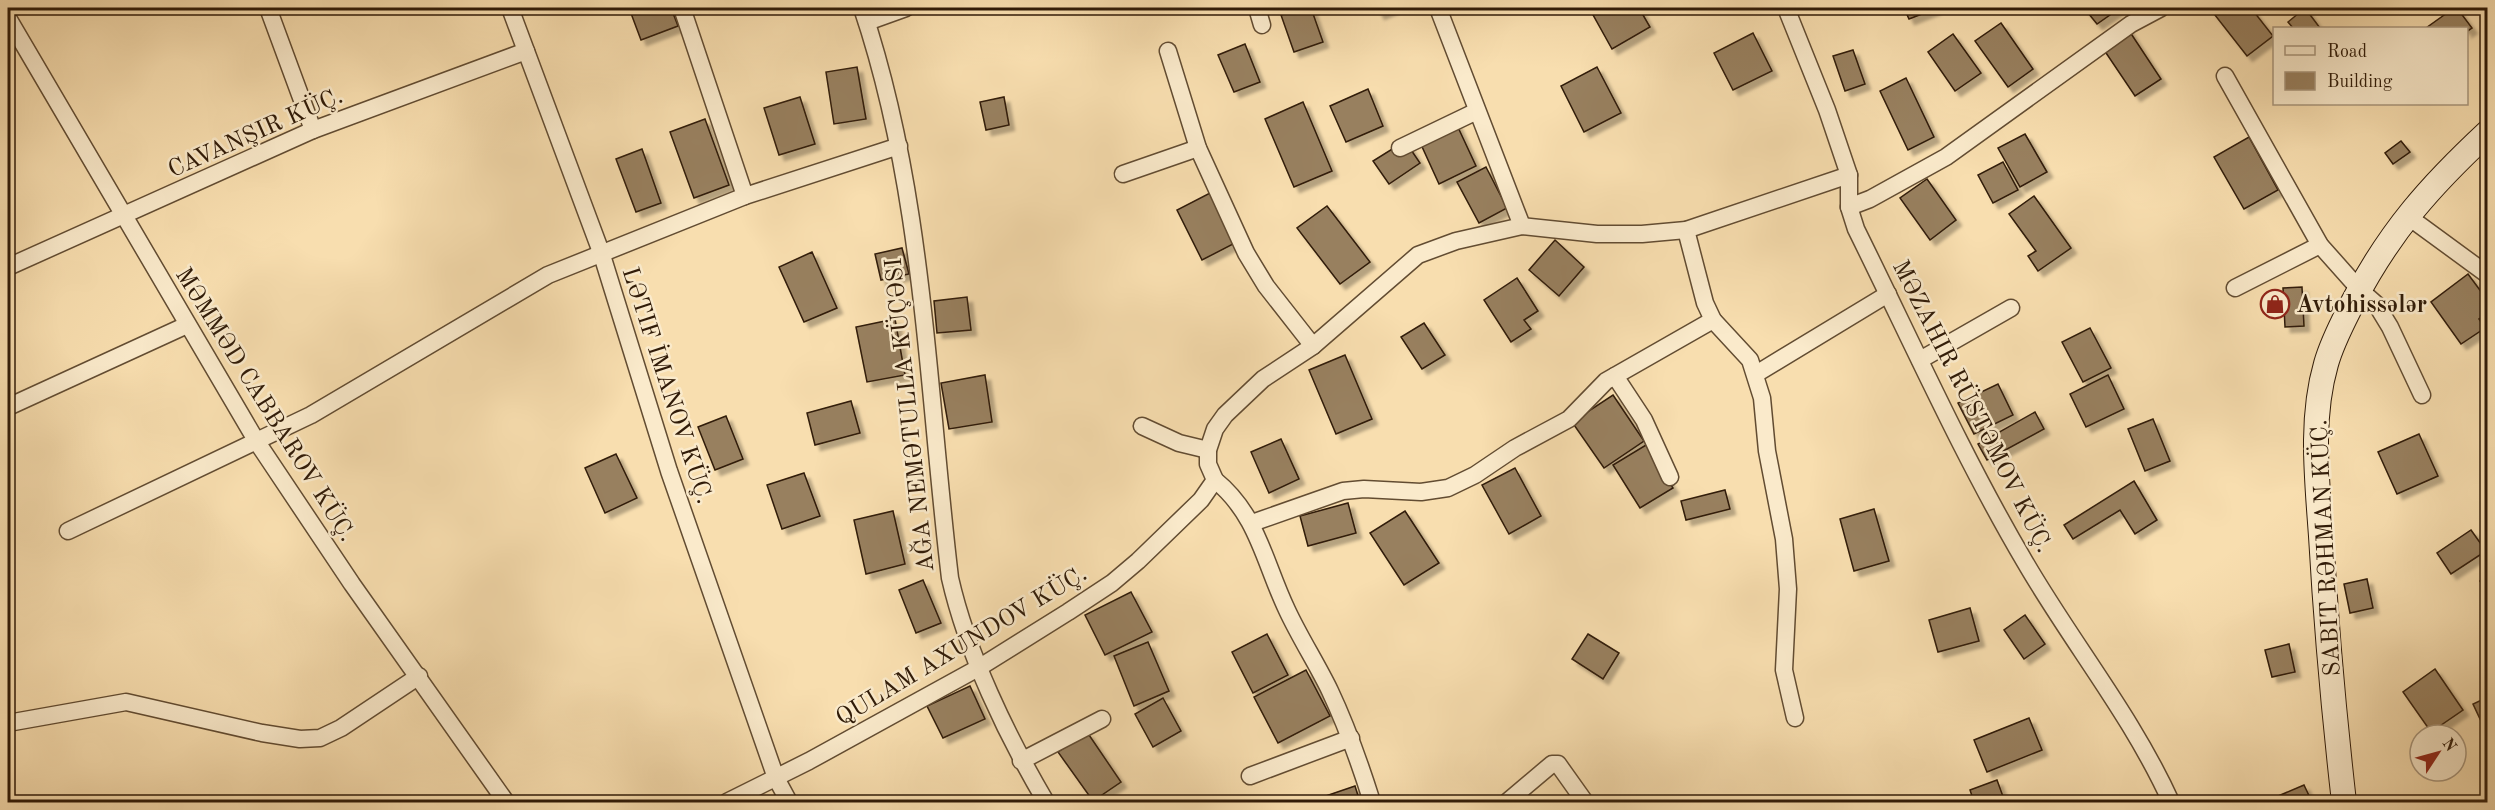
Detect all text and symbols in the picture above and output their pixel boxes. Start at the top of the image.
legend [2273,27,2468,105]
text: Road [2327,43,2367,61]
text: Building [2327,73,2393,91]
street label: CAVANŞIR KÜÇ. [163,81,347,183]
street label: MƏZAHIR RÜSTƏMOV KÜÇ. [1887,255,2059,557]
street label: AĞA NEMƏTULLA KÜÇƏSI [879,257,939,573]
street label: MƏMMƏD CABBAROV KÜÇ. [170,262,362,546]
street label: LƏTIF İMANOV KÜÇ. [616,263,720,507]
shop icon: Avtohissələr [2259,288,2291,320]
place label: Avtohissələr [2296,294,2427,318]
street label: SABIT RƏHMAN KÜÇ. [2304,419,2346,677]
street label: QULAM AXUNDOV KÜÇ. [830,559,1092,731]
north arrow [2408,723,2468,783]
text: N [2438,736,2459,756]

